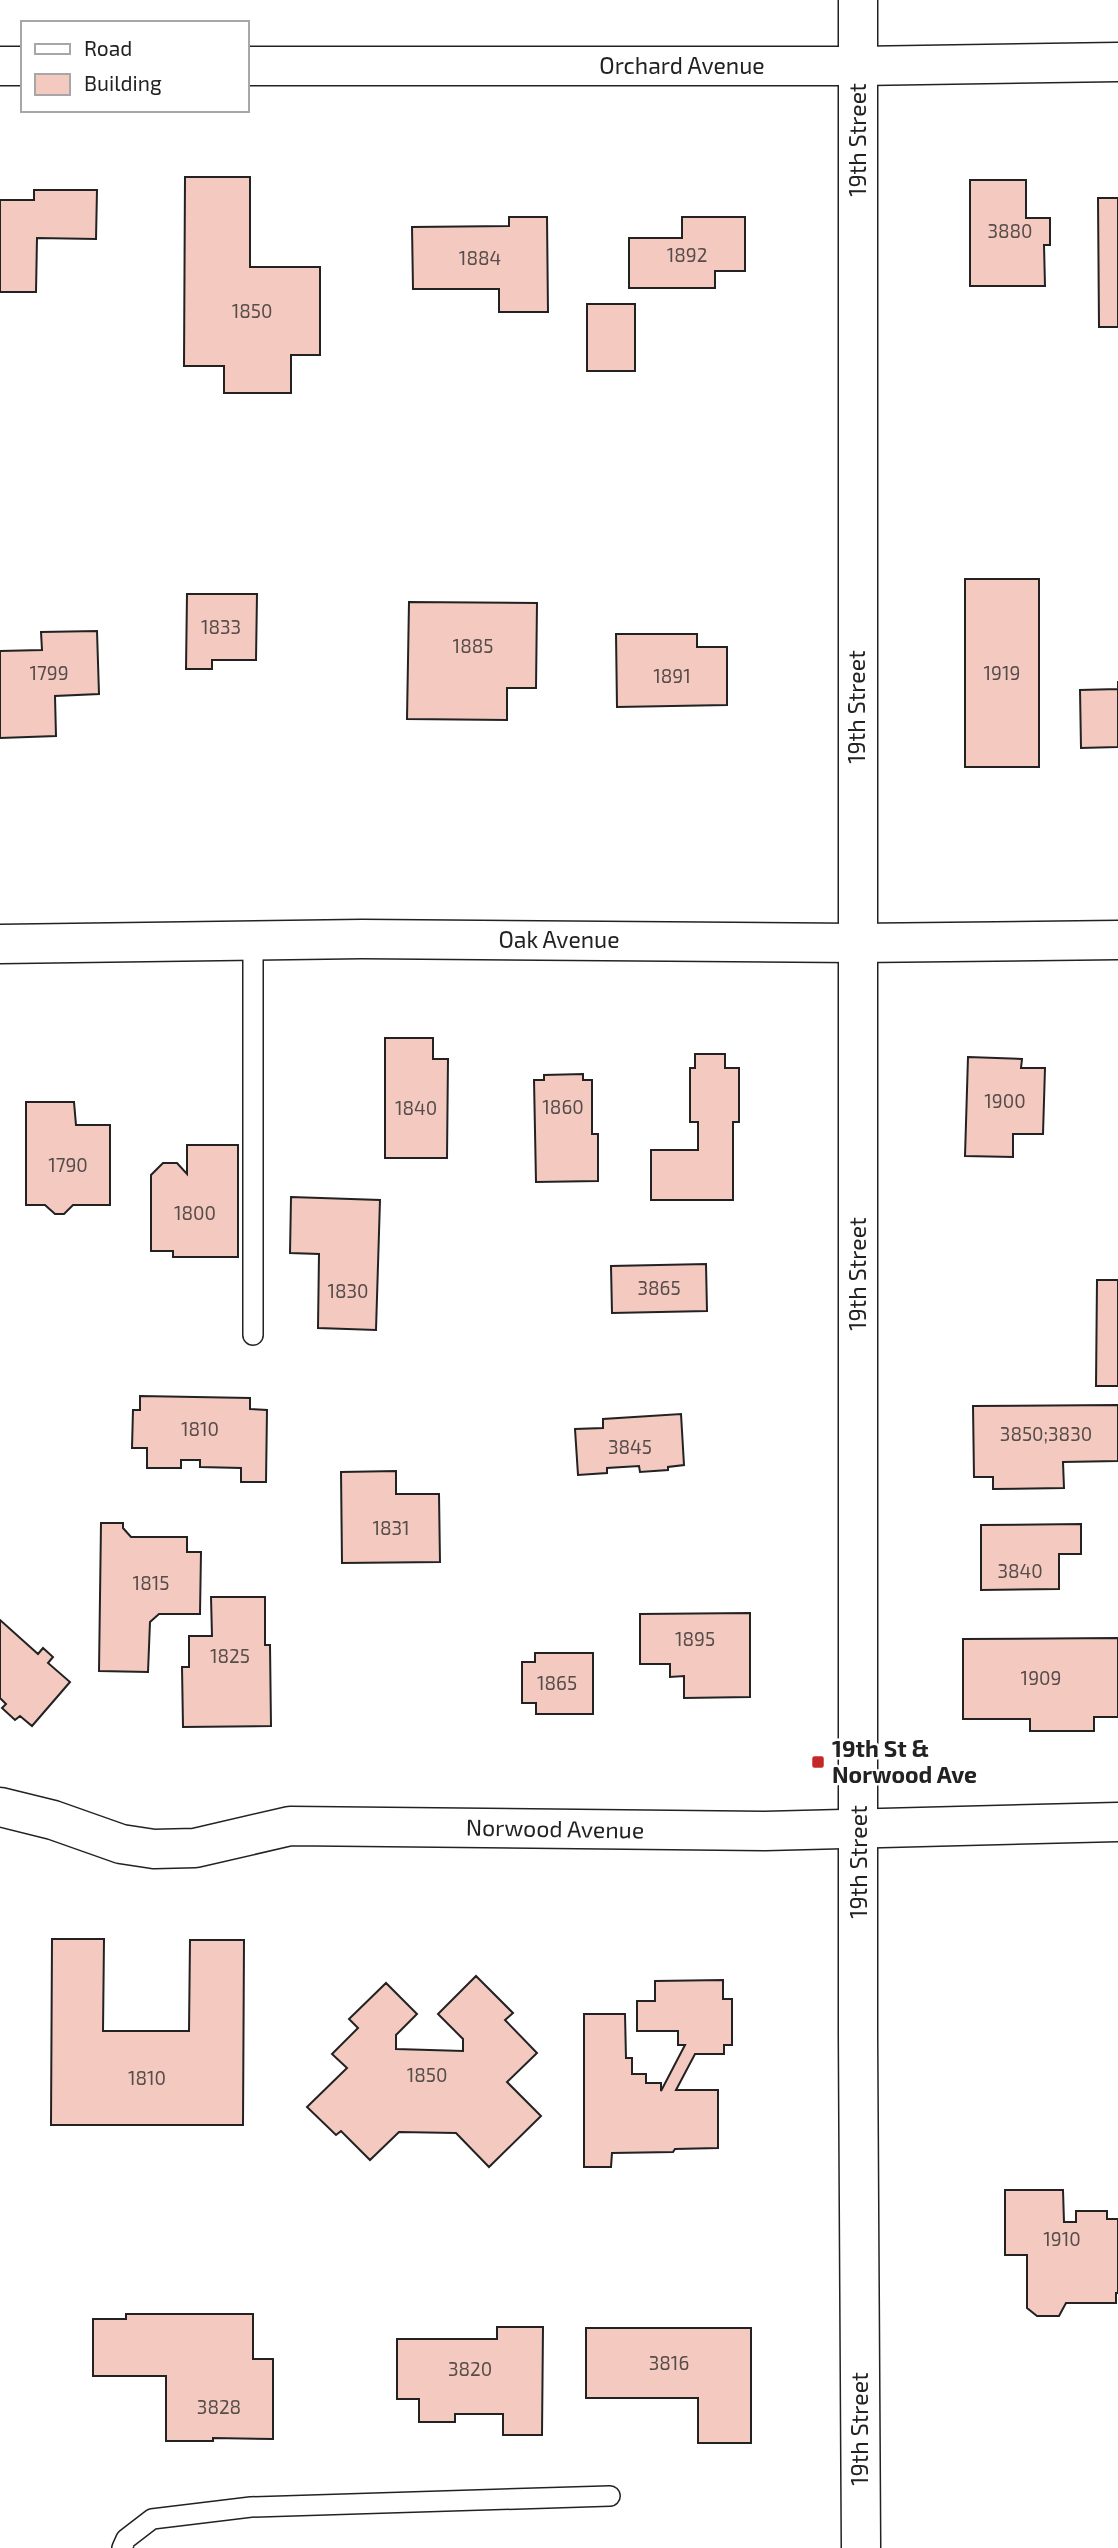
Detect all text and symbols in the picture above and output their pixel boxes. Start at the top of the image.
legend [21,21,248,112]
text: Road [84,35,132,60]
street label: Orchard Avenue [599,51,765,79]
text: Building [84,70,162,95]
street label: 19th Street [843,83,871,197]
house number: 3880 [987,219,1033,242]
house number: 1892 [667,243,707,266]
house number: 1884 [459,246,501,269]
house number: 1850 [232,299,272,322]
house number: 1833 [201,615,241,638]
house number: 1885 [453,634,493,657]
street label: 19th Street [842,650,870,764]
house number: 1799 [29,661,69,684]
house number: 1919 [984,661,1020,684]
house number: 1891 [653,664,691,687]
street label: Oak Avenue [498,925,620,953]
house number: 1900 [984,1089,1026,1112]
house number: 1860 [542,1095,584,1118]
house number: 1840 [395,1096,437,1119]
house number: 1790 [48,1153,88,1176]
house number: 1800 [174,1201,216,1224]
street label: 19th Street [843,1217,871,1331]
house number: 3865 [637,1276,681,1299]
house number: 1830 [327,1279,369,1302]
house number: 1810 [181,1417,219,1440]
house number: 3850;3830 [1000,1422,1092,1445]
house number: 3845 [608,1435,652,1458]
house number: 1831 [372,1516,410,1539]
house number: 3840 [997,1559,1043,1582]
house number: 1815 [133,1571,169,1594]
house number: 1895 [675,1627,715,1650]
house number: 1825 [210,1644,250,1667]
house number: 1909 [1021,1666,1061,1689]
house number: 1865 [537,1671,577,1694]
place label: 19th St & Norwood Ave [832,1734,977,1788]
marker: 19th St & Norwood Ave [810,1754,826,1770]
street label: 19th Street [844,1805,872,1919]
street label: Norwood Avenue [466,1812,644,1844]
house number: 1850 [407,2063,447,2086]
house number: 1810 [128,2066,166,2089]
house number: 1910 [1043,2227,1081,2250]
house number: 3816 [649,2351,689,2374]
house number: 3820 [448,2357,492,2380]
street label: 19th Street [845,2372,873,2486]
house number: 3828 [197,2395,241,2418]

